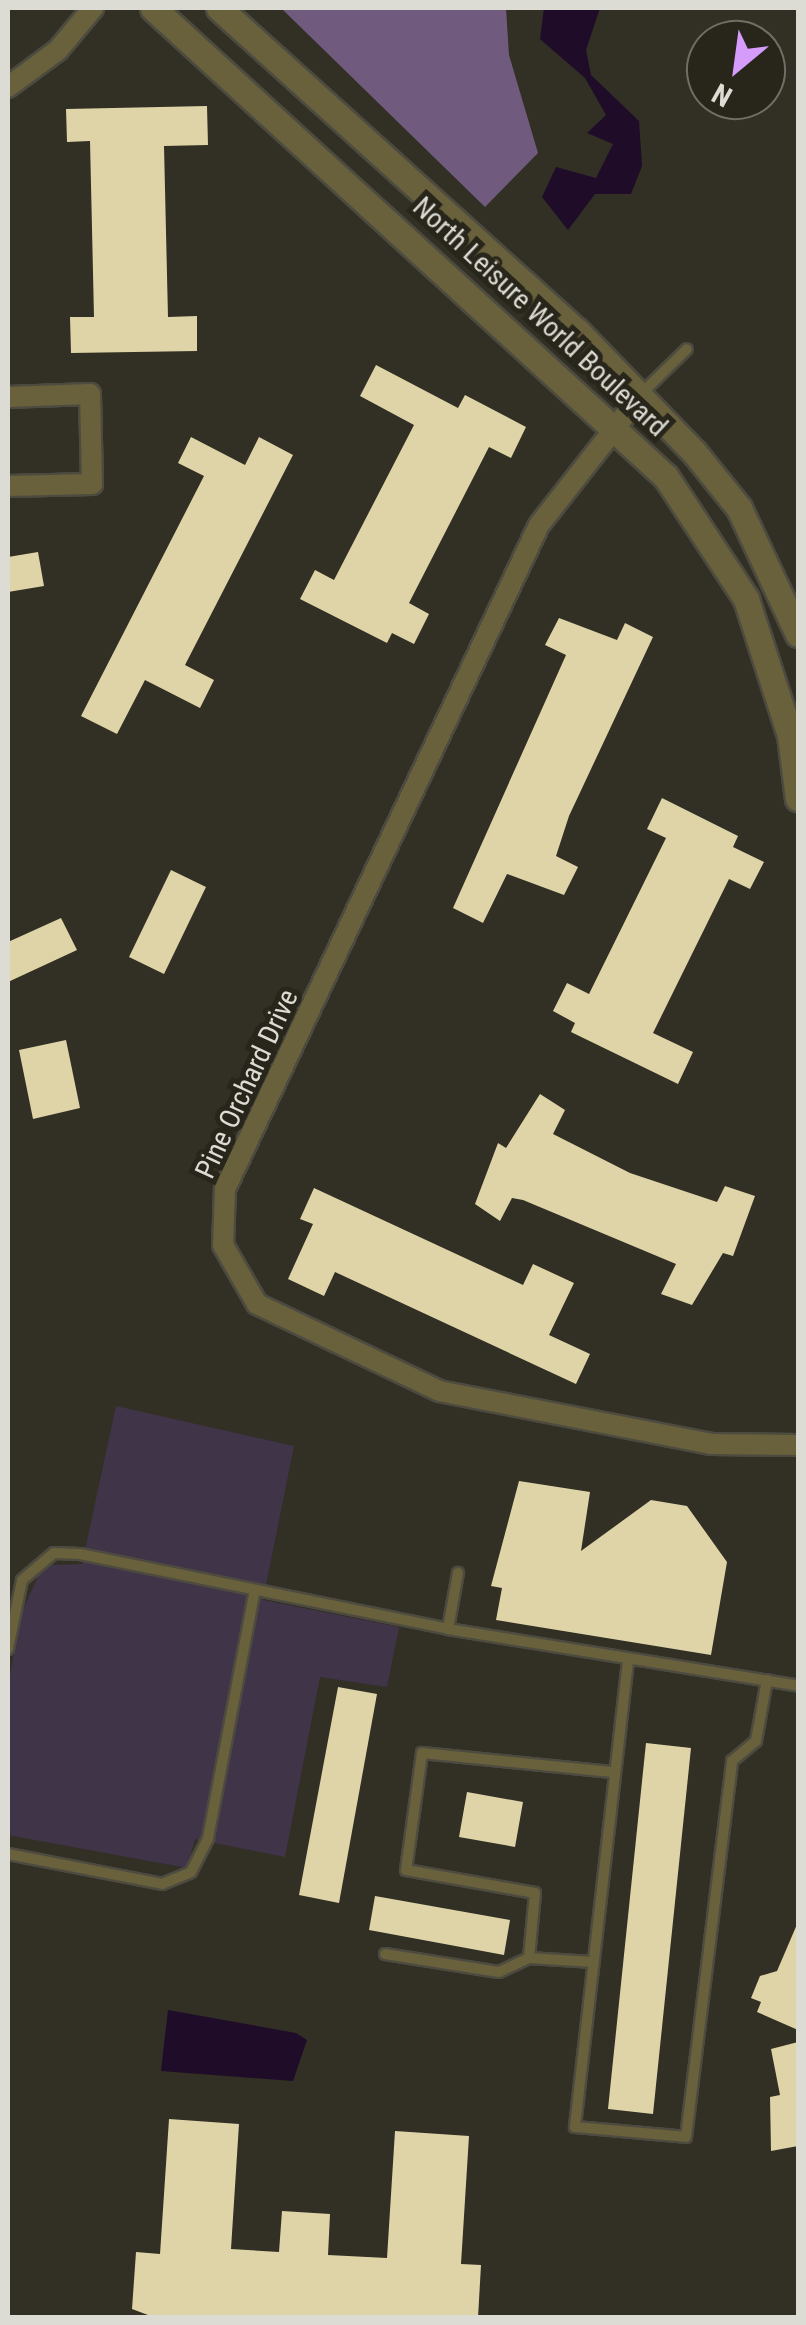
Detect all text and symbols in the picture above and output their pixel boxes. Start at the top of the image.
north arrow [686,20,786,120]
text: N [707,76,738,114]
street label: North Leisure World Boulevard [406,190,674,444]
street label: Pine Orchard Drive [189,984,305,1184]

